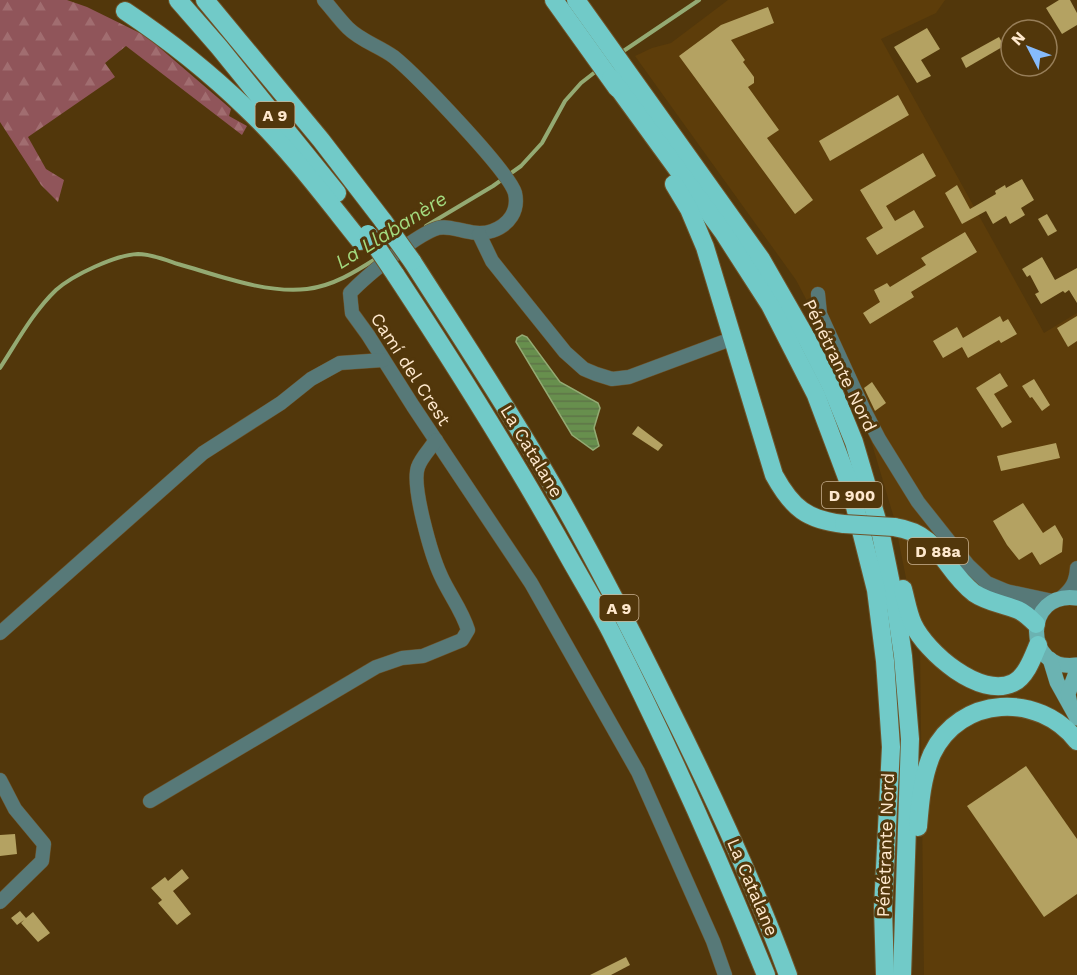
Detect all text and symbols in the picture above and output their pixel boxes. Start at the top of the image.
north arrow [999,18,1059,78]
text: N [1007,28,1029,49]
road number: A 9 [256,102,294,128]
water label: La Llabanère [331,186,451,274]
street label: Pénétrante Nord [799,295,881,435]
street label: Camí del Crest [367,309,455,430]
street label: La Catalane [496,401,568,501]
road number: D 900 [822,482,882,508]
road number: D 88a [908,538,968,564]
road number: A 9 [600,595,638,621]
street label: Pénétrante Nord [872,772,898,918]
street label: La Catalane [723,835,783,939]

